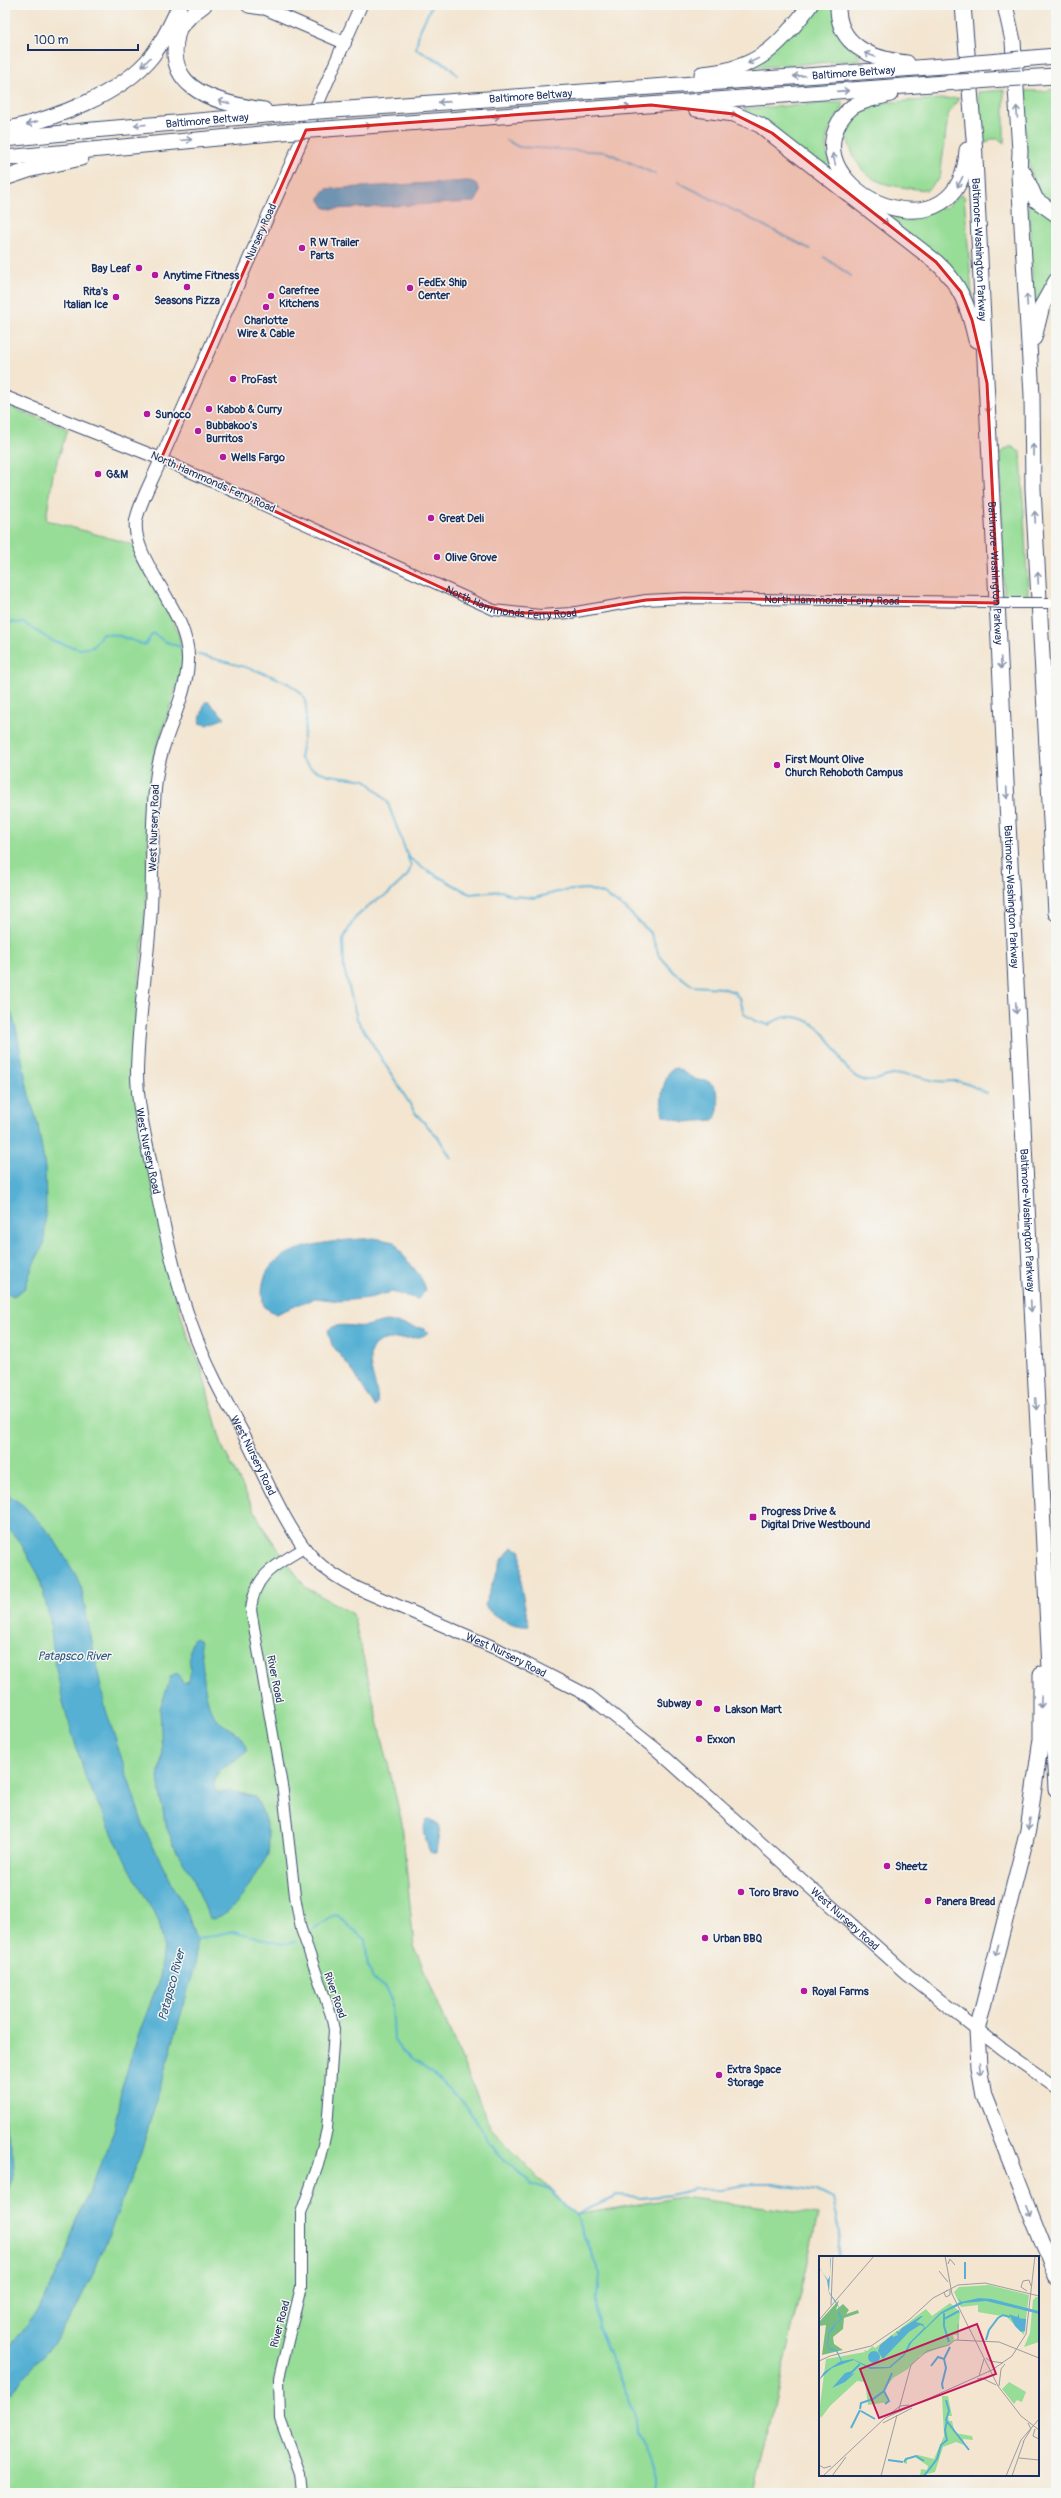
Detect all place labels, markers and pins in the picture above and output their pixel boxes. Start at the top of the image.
place label: R W Trailer Parts [310,236,360,262]
marker: R W Trailer Parts [297,243,307,253]
place label: Bay Leaf [91,262,132,275]
marker: Bay Leaf [134,263,144,273]
place label: Anytime Fitness [163,269,239,282]
marker: Anytime Fitness [150,270,160,280]
place label: FedEx Ship Center [418,276,467,302]
marker: Seasons Pizza [182,282,192,292]
marker: FedEx Ship Center [405,283,415,293]
place label: Carefree Kitchens [279,284,320,310]
place label: Rita's Italian Ice [63,285,109,311]
marker: Carefree Kitchens [266,291,276,301]
marker: Rita's Italian Ice [111,292,121,302]
place label: Seasons Pizza [154,294,220,307]
marker: Charlotte Wire & Cable [261,302,271,312]
place label: Charlotte Wire & Cable [237,314,295,340]
place label: ProFast [241,373,277,386]
marker: ProFast [228,374,238,384]
place label: Kabob & Curry [217,403,282,416]
marker: Kabob & Curry [204,404,214,414]
place label: Sunoco [155,408,191,421]
marker: Sunoco [142,409,152,419]
place label: Bubbakoo's Burritos [206,419,257,445]
marker: Bubbakoo's Burritos [193,426,203,436]
place label: Wells Fargo [231,451,285,464]
marker: Wells Fargo [218,452,228,462]
place label: G&M [106,468,128,481]
marker: G&M [93,469,103,479]
place label: Great Deli [439,512,484,525]
marker: Great Deli [426,513,436,523]
place label: Olive Grove [445,551,498,564]
marker: Olive Grove [432,552,442,562]
place label: First Mount Olive Church Rehoboth Campus [785,753,903,779]
marker: First Mount Olive Church Rehoboth Campus [772,760,782,770]
place label: Progress Drive & Digital Drive Westbound [761,1505,870,1531]
marker: Progress Drive & Digital Drive Westbound [748,1512,758,1522]
place label: Subway [656,1697,691,1710]
marker: Subway [694,1698,704,1708]
place label: Lakson Mart [725,1703,782,1716]
marker: Lakson Mart [712,1704,722,1714]
place label: Exxon [707,1733,735,1746]
marker: Exxon [694,1734,704,1744]
place label: Sheetz [895,1860,928,1873]
marker: Sheetz [882,1861,892,1871]
place label: Toro Bravo [748,1886,799,1899]
marker: Toro Bravo [736,1887,746,1897]
place label: Panera Bread [936,1895,995,1908]
marker: Panera Bread [923,1896,933,1906]
place label: Urban BBQ [713,1932,762,1945]
marker: Urban BBQ [700,1933,710,1943]
place label: Royal Farms [812,1985,869,1998]
marker: Royal Farms [799,1986,809,1996]
place label: Extra Space Storage [727,2063,782,2089]
marker: Extra Space Storage [714,2070,724,2080]

